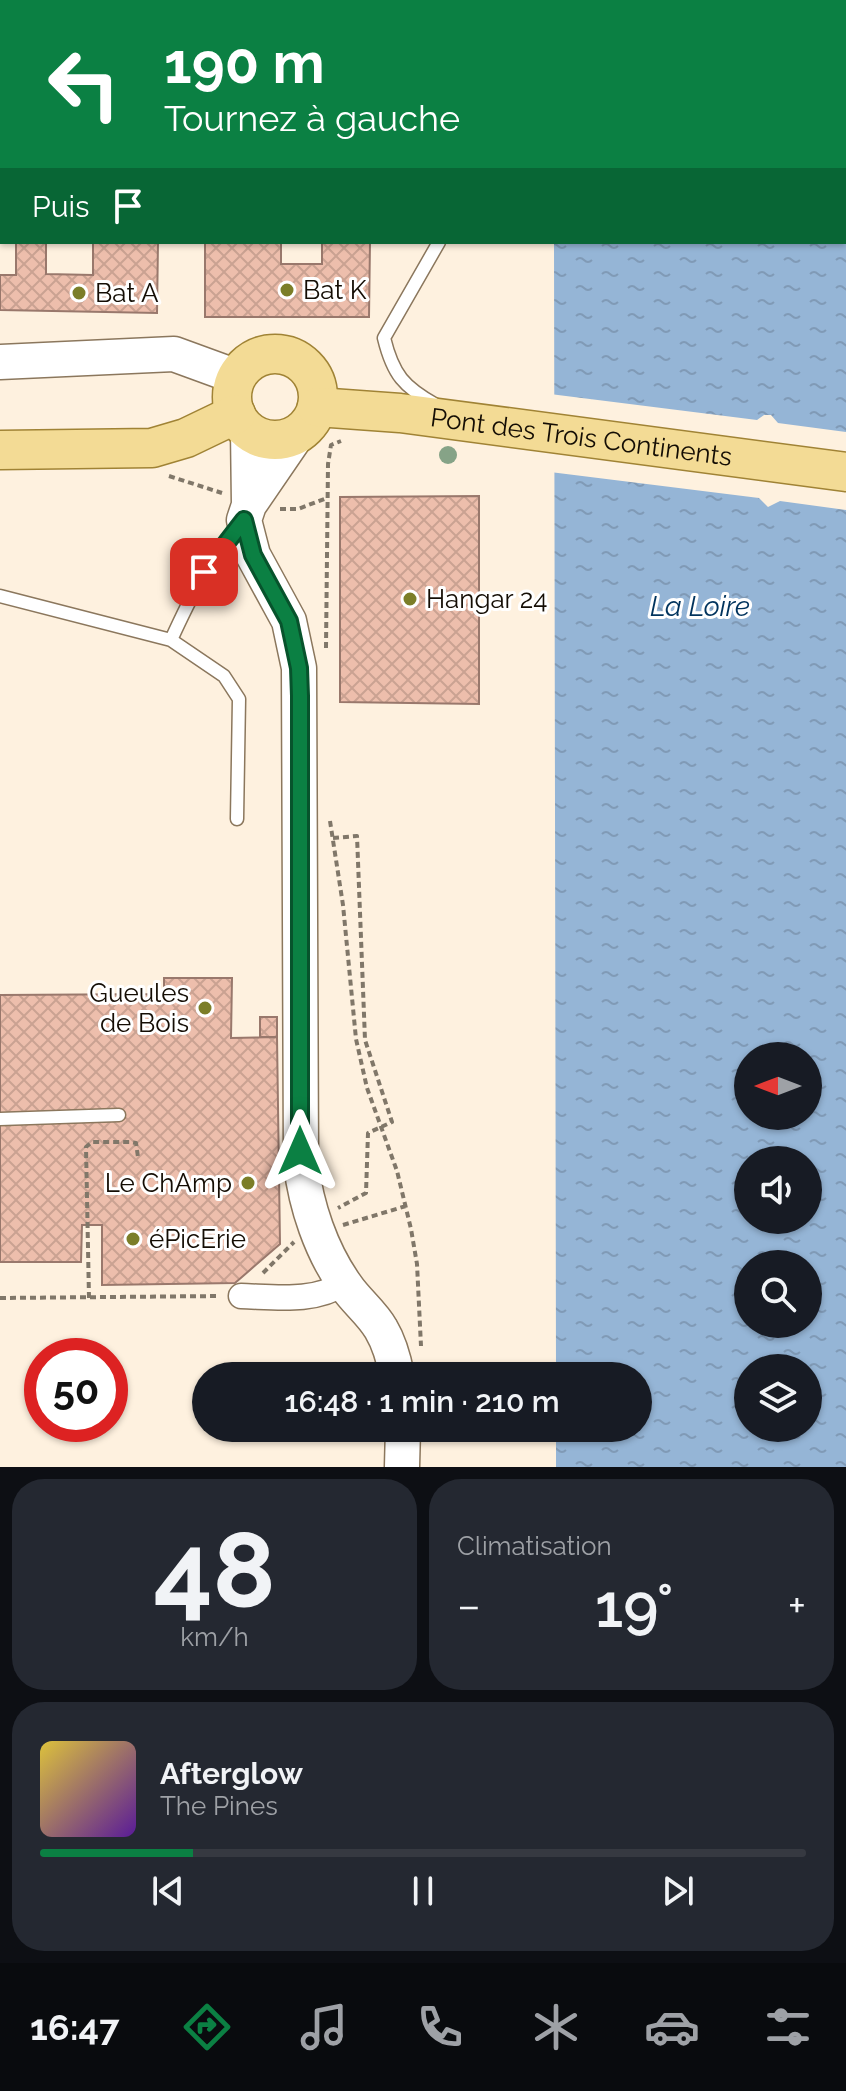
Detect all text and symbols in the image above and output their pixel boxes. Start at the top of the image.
text: 190 m [164,30,325,96]
icon: left [32,32,136,136]
text: Tournez à gauche [164,97,460,139]
icon: arrive [106,184,150,228]
text: Puis [32,189,90,224]
place label: Bat K [303,275,367,305]
place label: Bat A [95,278,159,308]
marker: Bat K [278,281,296,299]
marker: Bat A [70,284,88,302]
street label: Pont des Trois Continents [429,402,734,472]
pin [170,538,238,606]
icon: arrive [182,550,226,594]
place label: Hangar 24 [426,584,548,614]
marker: Hangar 24 [401,590,419,608]
water label: La Loire [650,590,750,623]
place label: Gueules de Bois [89,978,189,1038]
marker: Gueules de Bois [196,999,214,1017]
north arrow [734,1042,822,1130]
map controls [734,1042,822,1442]
position arrow [258,1109,342,1193]
button: sound [734,1146,822,1234]
place label: Le ChAmp [105,1168,232,1198]
marker: Le ChAmp [239,1174,257,1192]
place label: éPicErie [149,1224,246,1254]
marker: éPicErie [124,1230,142,1248]
button: search [734,1250,822,1338]
speed limit sign: 50 [24,1338,128,1442]
button: layers [734,1354,822,1442]
text: 16:48 · 1 min · 210 m [284,1384,560,1419]
text: 48 [153,1509,276,1631]
text: Climatisation [457,1531,612,1561]
text: 19° [595,1571,673,1641]
text: − [457,1580,481,1631]
text: + [788,1580,806,1631]
text: km/h [180,1622,249,1652]
text: Afterglow [160,1756,303,1791]
text: The Pines [160,1791,278,1821]
icon: previous [146,1869,190,1913]
icon: pause [401,1869,445,1913]
icon: next [656,1869,700,1913]
icon: directions [179,1999,235,2055]
icon: music [296,1999,352,2055]
icon: phone [412,1999,468,2055]
icon: climate [528,1999,584,2055]
icon: car [644,1999,700,2055]
icon: filters [760,1999,816,2055]
text: 16:47 [30,2006,119,2048]

